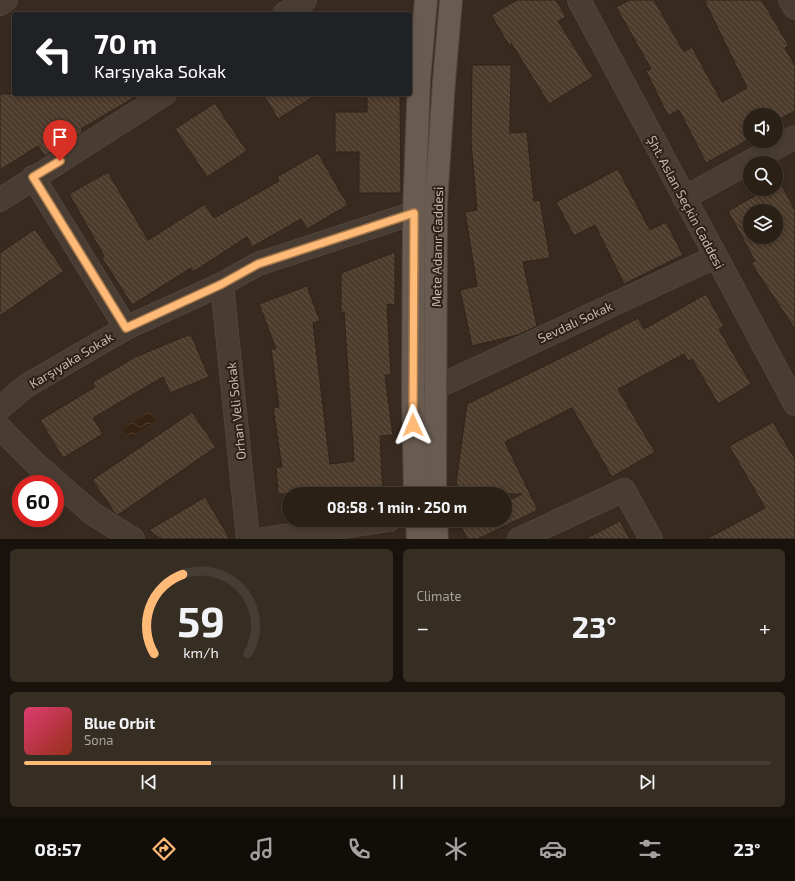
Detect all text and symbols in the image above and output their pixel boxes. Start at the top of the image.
text: 70 m [94,26,157,60]
icon: left [28,28,80,80]
text: Karşıyaka Sokak [94,60,226,82]
map controls [743,108,783,244]
button: sound [743,108,783,148]
pin [43,120,77,161]
icon: arrive [49,126,71,148]
street label: Şht. Aslan Seçkin Caddesi [643,133,728,272]
button: search [743,156,783,196]
street label: Mete Adanır Caddesi [428,187,446,307]
button: layers [743,204,783,244]
street label: Sevdalı Sokak [535,298,615,346]
street label: Karşıyaka Sokak [26,328,117,392]
street label: Orhan Veli Sokak [223,361,249,461]
position arrow [392,404,434,446]
speed limit sign: 60 [12,475,64,527]
text: 08:58 · 1 min · 250 m [327,498,467,516]
text: Climate [417,588,461,604]
text: 59 [177,594,225,644]
text: 23° [572,608,617,644]
text: − [417,614,429,640]
text: + [759,614,771,640]
text: km/h [184,643,219,660]
text: Blue Orbit [84,714,155,732]
text: Sona [84,732,113,748]
icon: previous [138,771,160,793]
icon: pause [387,771,409,793]
icon: next [636,771,658,793]
icon: directions [150,835,178,863]
icon: music [248,835,276,863]
icon: phone [345,835,373,863]
icon: climate [442,835,470,863]
icon: car [539,835,567,863]
icon: filters [636,835,664,863]
text: 08:57 [35,838,81,860]
text: 23° [734,838,760,860]

